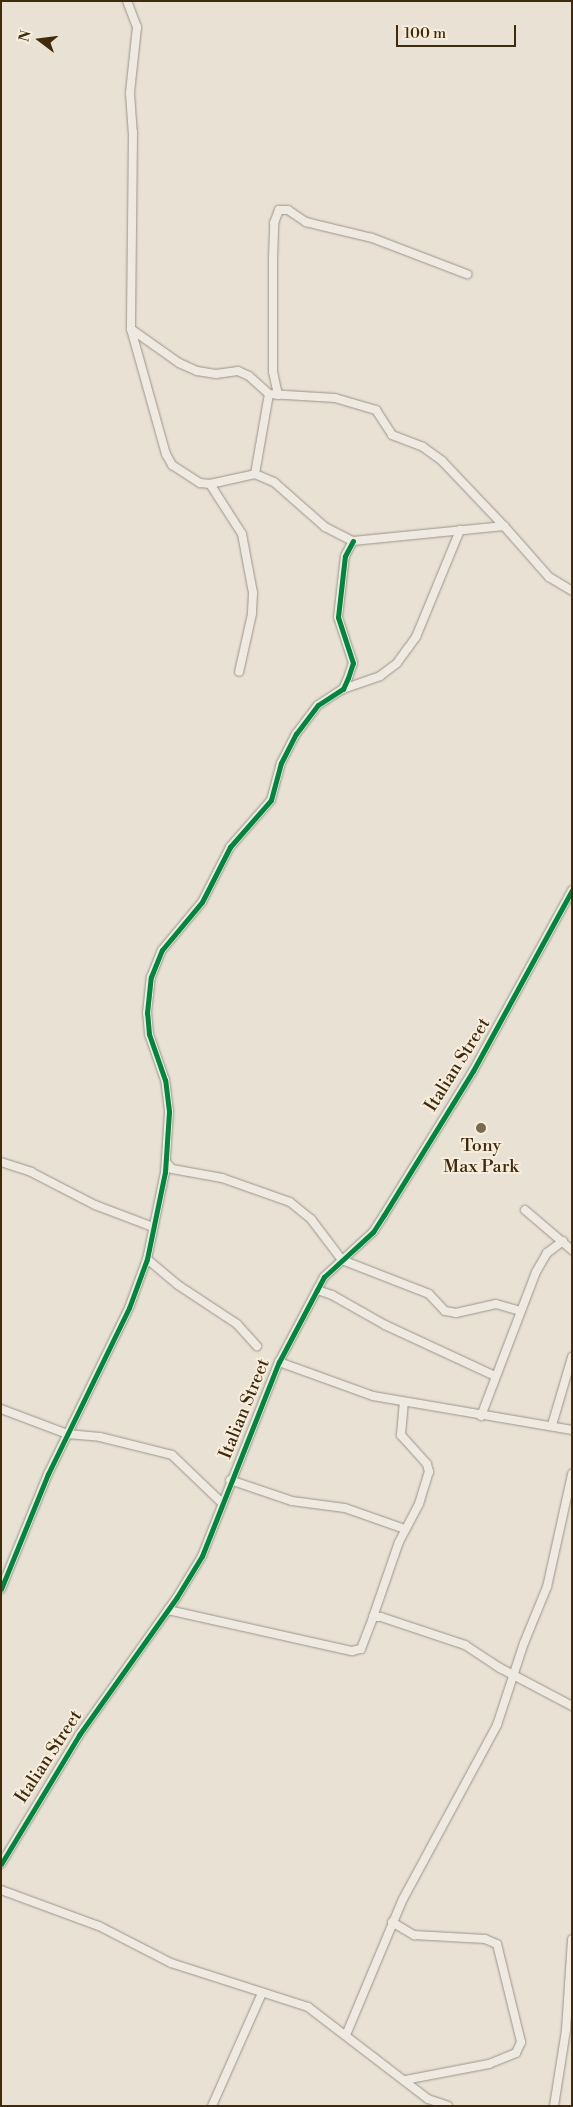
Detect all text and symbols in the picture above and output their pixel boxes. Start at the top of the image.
north arrow [15,15,65,65]
scale bar [398,15,518,47]
text: 100 m [404,24,446,43]
text: N [15,28,36,44]
street label: Italian Street [421,1014,495,1116]
marker: Tony Max Park [475,1122,487,1134]
place label: Tony Max Park [443,1136,519,1178]
street label: Italian Street [215,1356,275,1462]
street label: Italian Street [11,1707,87,1807]

